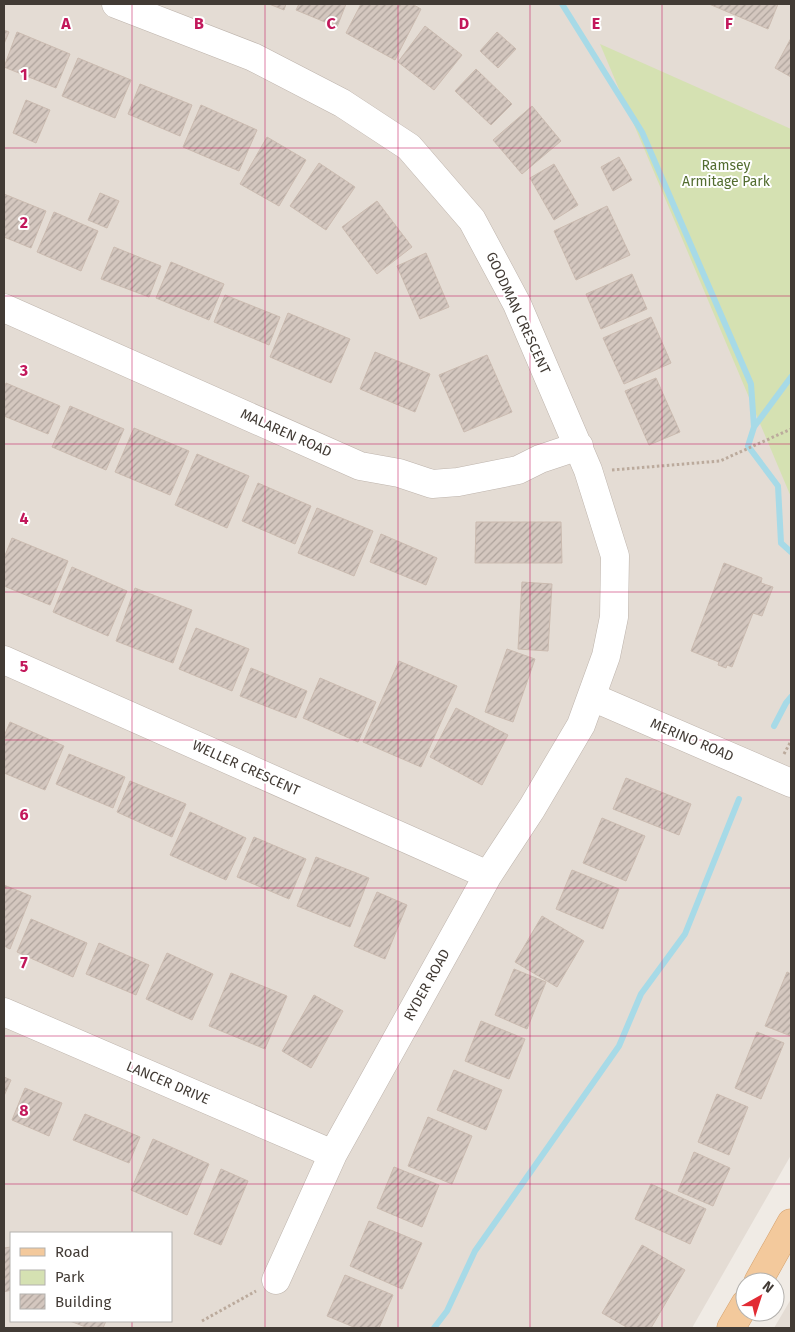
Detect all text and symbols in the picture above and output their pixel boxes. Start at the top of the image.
text: A [60,14,71,33]
text: B [194,14,204,33]
text: C [326,14,336,33]
text: D [459,14,469,33]
text: E [592,14,600,33]
text: F [725,14,733,33]
text: 1 [20,65,28,84]
park label: Ramsey Armitage Park [682,157,771,190]
text: 2 [20,213,28,232]
street label: GOODMAN CRESCENT [482,249,554,377]
text: 3 [19,361,28,380]
street label: MALAREN ROAD [238,405,334,461]
text: 4 [19,509,29,528]
text: 5 [20,657,29,676]
street label: MERINO ROAD [648,715,736,765]
street label: WELLER CRESCENT [190,737,303,800]
text: 6 [19,805,29,824]
street label: RYDER ROAD [400,946,454,1024]
text: 7 [20,953,28,972]
street label: LANCER DRIVE [124,1058,212,1108]
text: 8 [19,1101,29,1120]
legend [10,1232,172,1322]
text: Road [55,1243,90,1261]
text: Park [55,1268,85,1286]
north arrow [735,1272,785,1322]
text: N [759,1278,777,1297]
text: Building [55,1293,111,1311]

